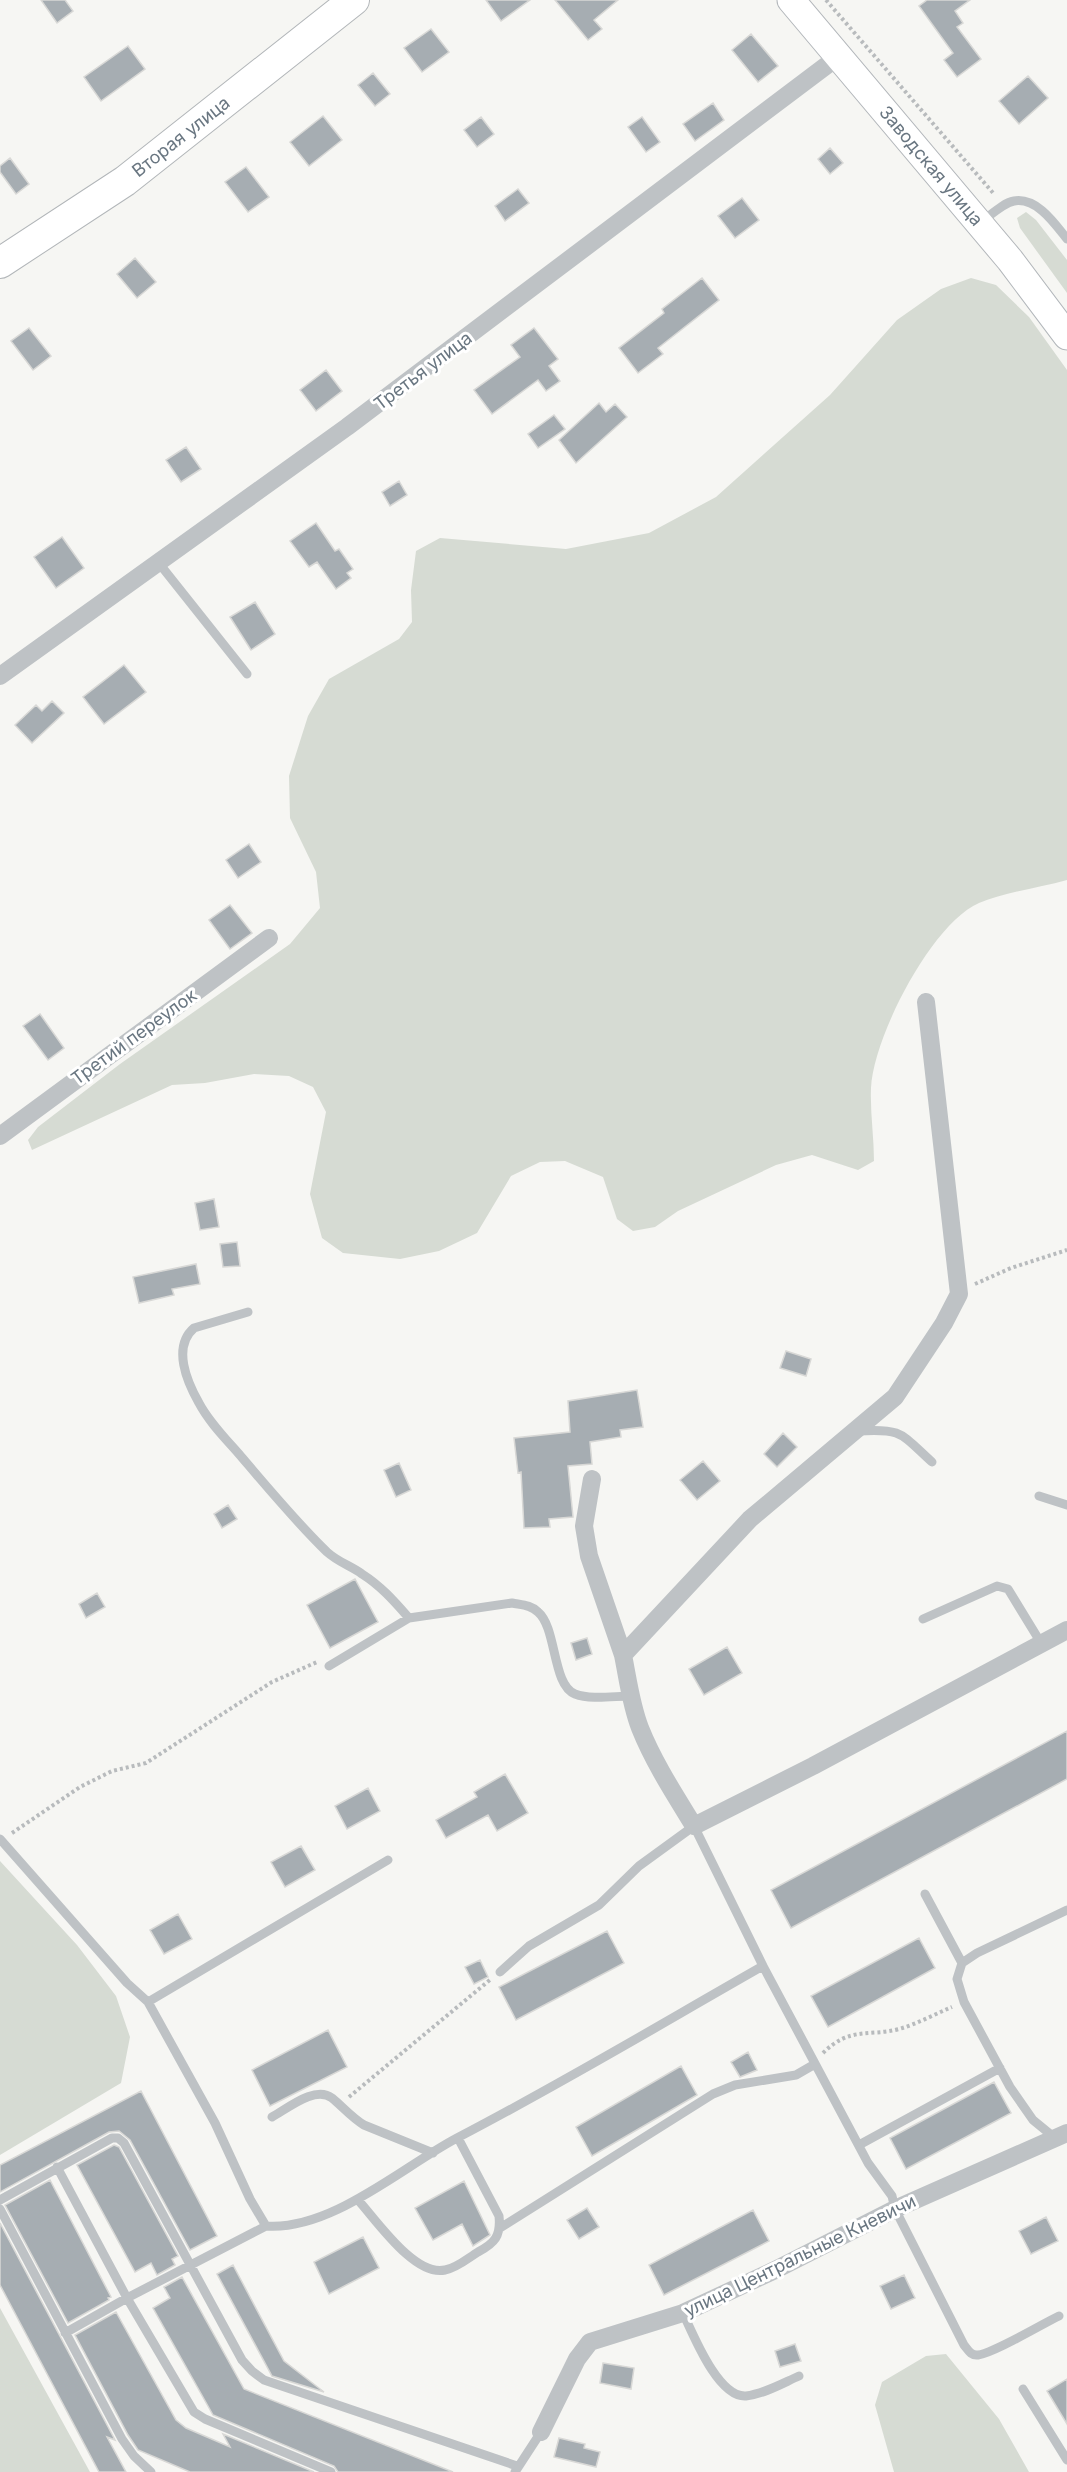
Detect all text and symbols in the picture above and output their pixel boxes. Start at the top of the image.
street label: Вторая улица [128,92,234,181]
street label: Заводская улица [875,102,988,230]
street label: Третья улица [370,327,476,414]
street label: Третий переулок [67,984,201,1089]
street label: улица Центральные Кневичи [680,2190,919,2321]

